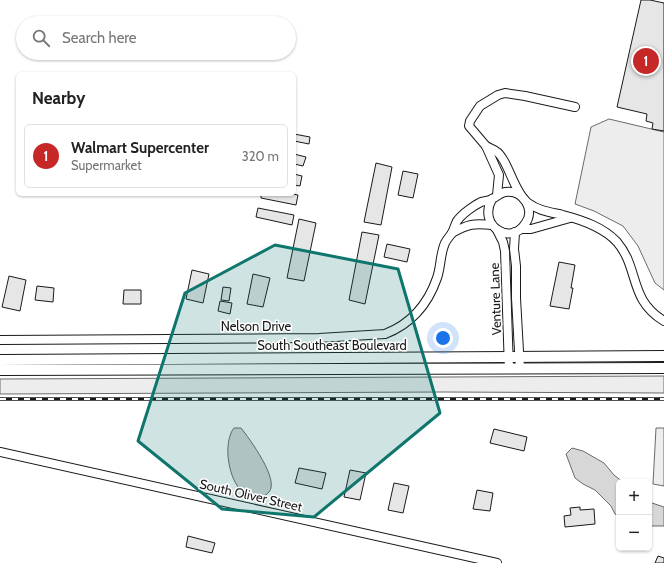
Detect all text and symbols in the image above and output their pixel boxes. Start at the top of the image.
search box [16,16,296,60]
icon: search [30,27,52,49]
text: Search here [62,29,137,47]
pin: 1 [633,46,659,76]
text: Nearby [32,88,85,108]
text: Walmart Supercenter [71,139,209,157]
text: 1 [44,148,48,164]
text: 320 m [242,148,279,164]
text: Supermarket [71,157,142,173]
street label: Venture Lane [486,262,504,335]
street label: Nelson Drive [221,318,292,334]
your location [433,328,453,348]
street label: South Southeast Boulevard [257,337,407,353]
street label: South Oliver Street [198,475,305,515]
map controls [616,479,652,551]
button: + [616,479,652,515]
button: − [616,515,652,551]

